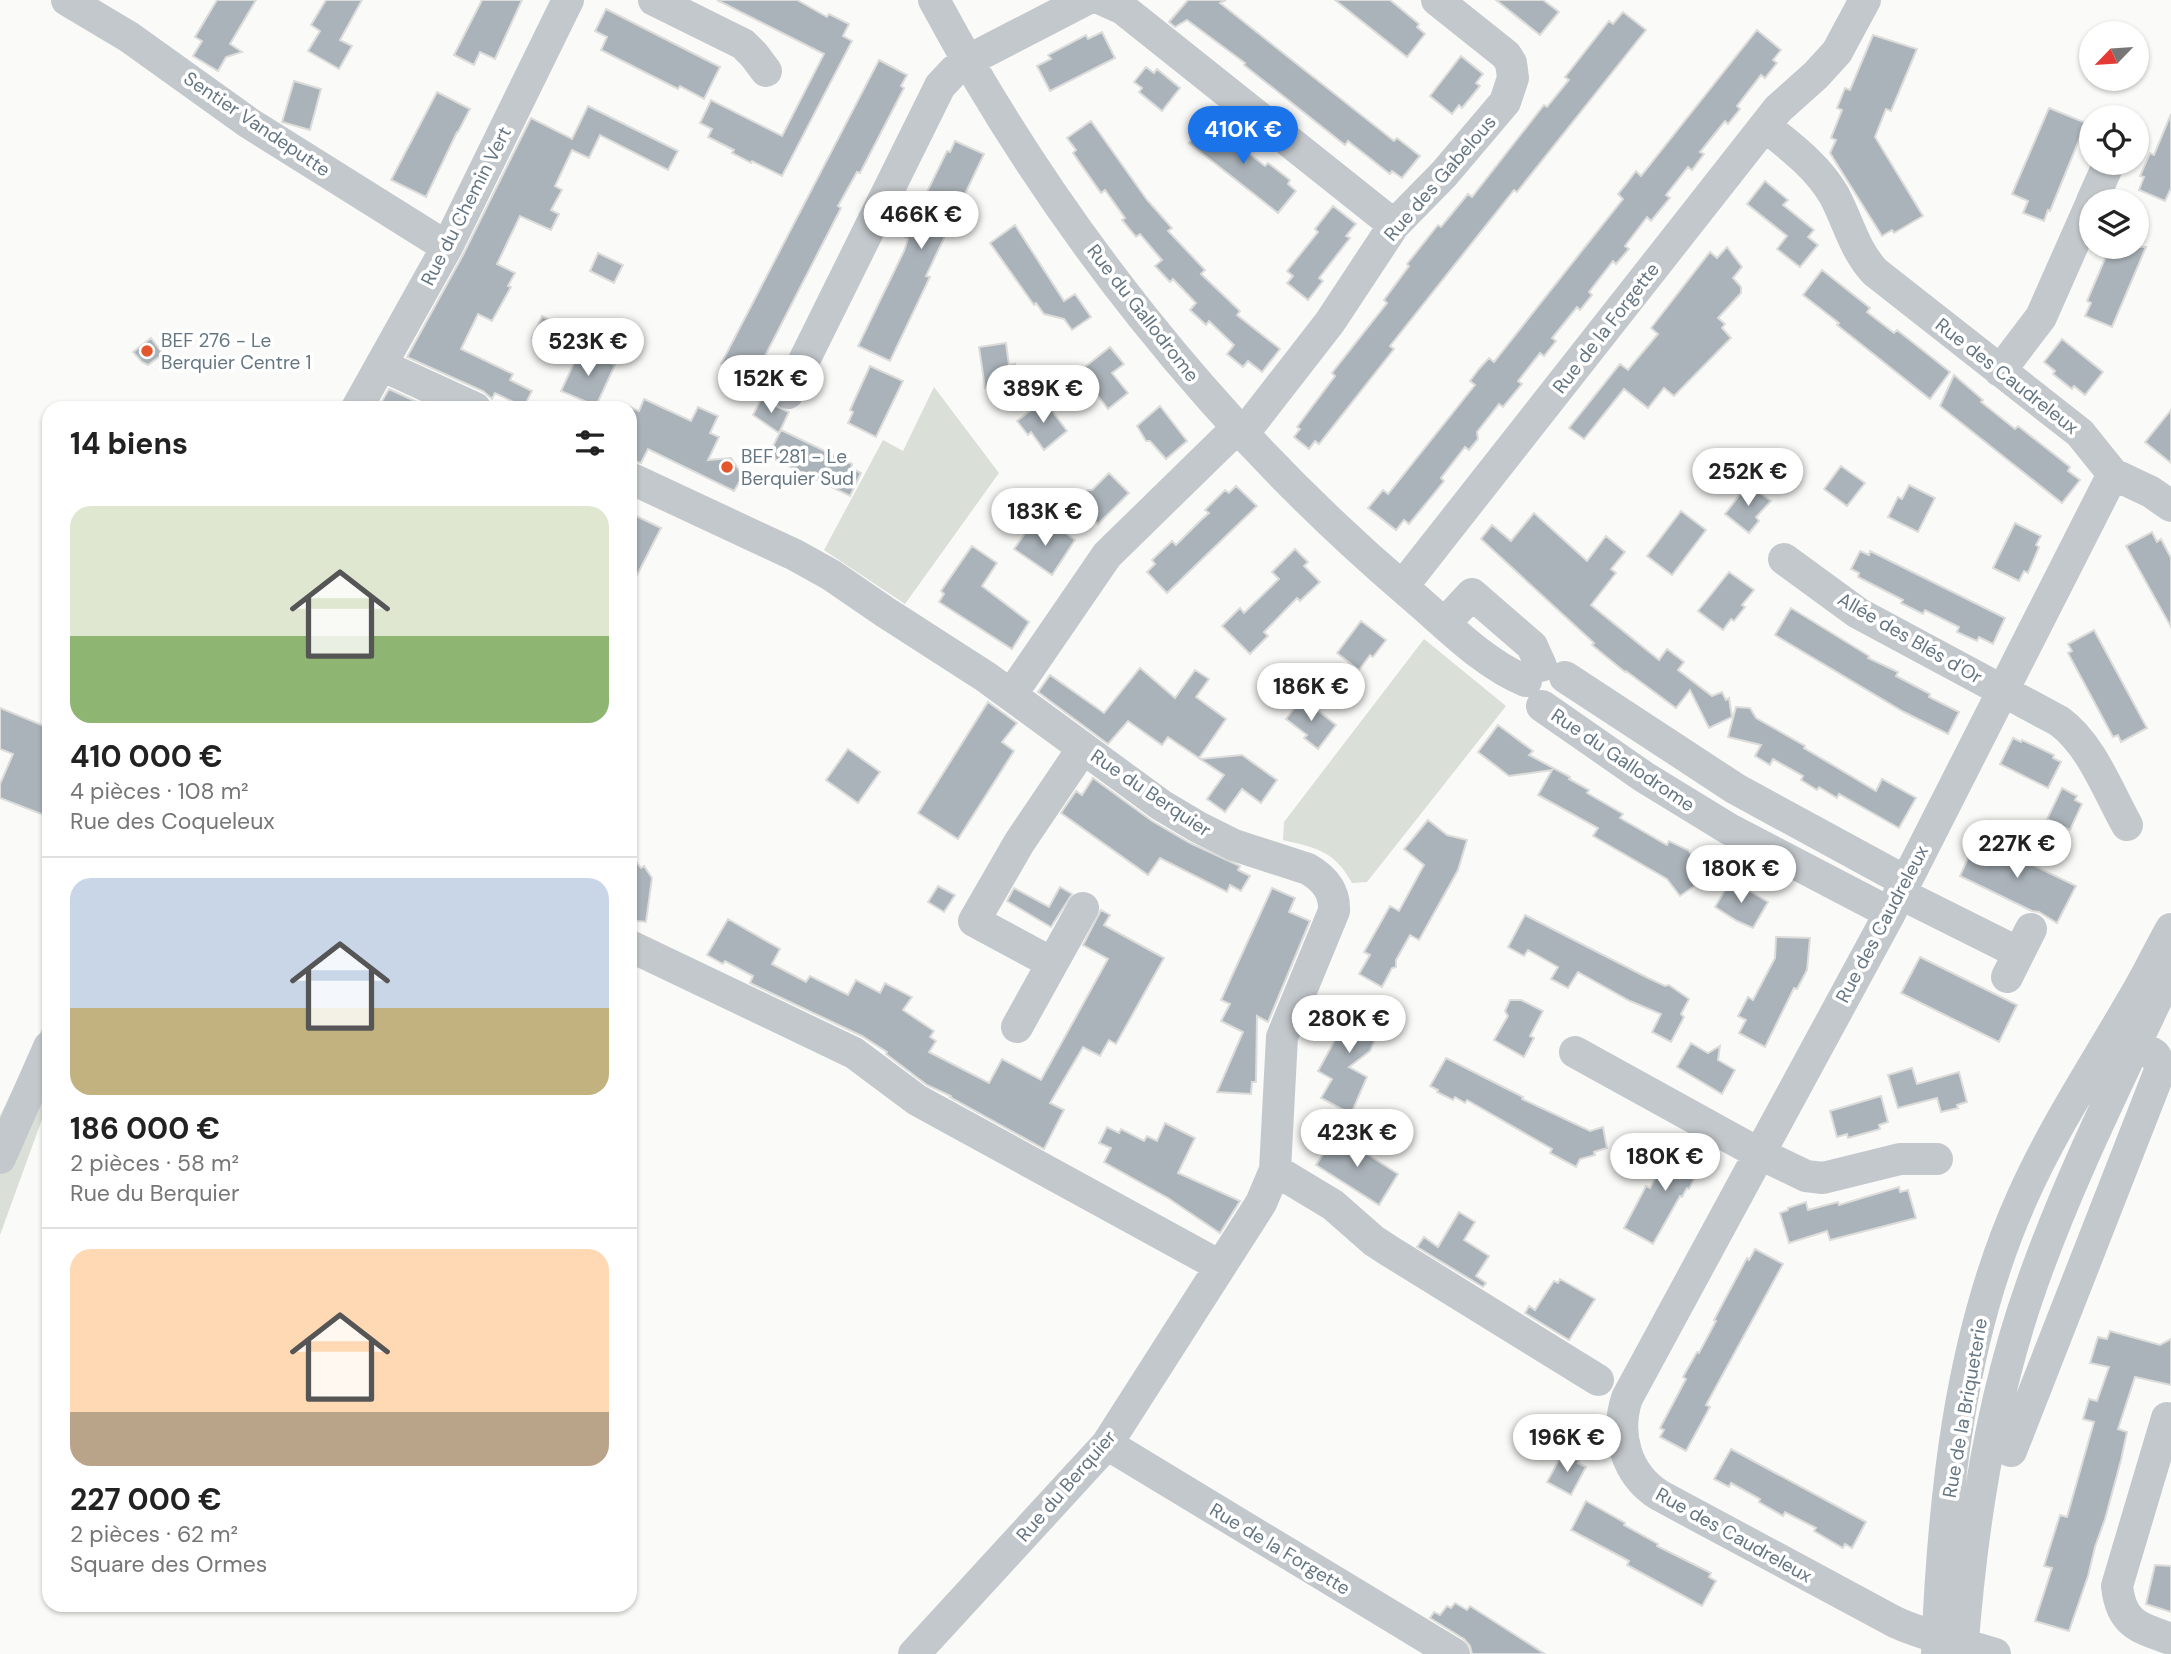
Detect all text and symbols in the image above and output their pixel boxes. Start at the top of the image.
north arrow [2079,21,2149,91]
map controls [2079,21,2149,259]
street label: Sentier Vandeputte [179,66,335,182]
button: locate [2079,105,2149,175]
pin: 410K € [1186,106,1300,166]
street label: Rue des Gabelous [1379,110,1501,246]
text: 410K € [1204,114,1282,144]
street label: Rue du Chemin Vert [415,122,517,290]
button: layers [2079,189,2149,259]
pin: 466K € [864,191,978,251]
text: 466K € [880,199,962,229]
street label: Rue du Gallodrome [1081,239,1205,387]
street label: Rue de la Forgette [1547,258,1665,398]
street label: Rue des Caudreleux [1930,312,2084,440]
pin: 523K € [531,318,645,378]
text: 523K € [548,326,628,356]
place label: BEF 276 - Le Berquier Centre 1 [161,328,311,375]
marker: BEF 276 - Le Berquier Centre 1 [139,343,155,359]
pin: 152K € [714,356,828,415]
text: 152K € [734,363,808,393]
pin: 389K € [986,366,1100,425]
text: 389K € [1002,373,1084,403]
text: 14 biens [70,424,188,463]
icon: filters [571,424,609,462]
place label: BEF 281 - Le Berquier Sud [741,444,854,491]
pin: 252K € [1691,448,1805,508]
text: 252K € [1708,456,1788,486]
marker: BEF 281 - Le Berquier Sud [719,459,735,475]
pin: 183K € [988,489,1102,548]
text: 183K € [1007,496,1083,526]
icon: home [277,551,403,677]
street label: Allée des Blés d'Or [1833,586,1987,690]
pin: 186K € [1254,664,1368,723]
text: 186K € [1273,671,1349,701]
street label: Rue du Gallodrome [1546,703,1700,817]
text: 410 000 € [70,737,223,776]
street label: Rue du Berquier [1086,743,1216,843]
text: 4 pièces · 108 m² [70,776,249,806]
text: Rue des Coqueleux [70,806,275,836]
pin: 227K € [1960,820,2074,880]
text: 227K € [1978,828,2056,858]
street label: Rue des Caudreleux [1830,840,1934,1007]
pin: 180K € [1684,846,1798,905]
text: 180K € [1702,853,1780,883]
icon: home [277,923,403,1049]
pin: 280K € [1292,996,1406,1055]
text: 280K € [1308,1003,1390,1033]
text: 186 000 € [70,1109,220,1148]
pin: 423K € [1300,1110,1414,1169]
text: 423K € [1317,1117,1397,1147]
pin: 180K € [1608,1134,1722,1193]
text: 180K € [1626,1141,1704,1171]
text: 2 pièces · 58 m² [70,1148,239,1178]
text: Rue du Berquier [70,1178,239,1208]
icon: home [277,1294,403,1420]
street label: Rue de la Briqueterie [1937,1316,1993,1500]
pin: 196K € [1510,1414,1624,1474]
text: 196K € [1529,1422,1605,1452]
street label: Rue du Berquier [1011,1425,1121,1547]
text: 227 000 € [70,1480,222,1519]
street label: Rue des Caudreleux [1651,1482,1817,1589]
street label: Rue de la Forgette [1205,1497,1355,1601]
text: 2 pièces · 62 m² [70,1519,238,1549]
text: Square des Ormes [70,1549,267,1579]

